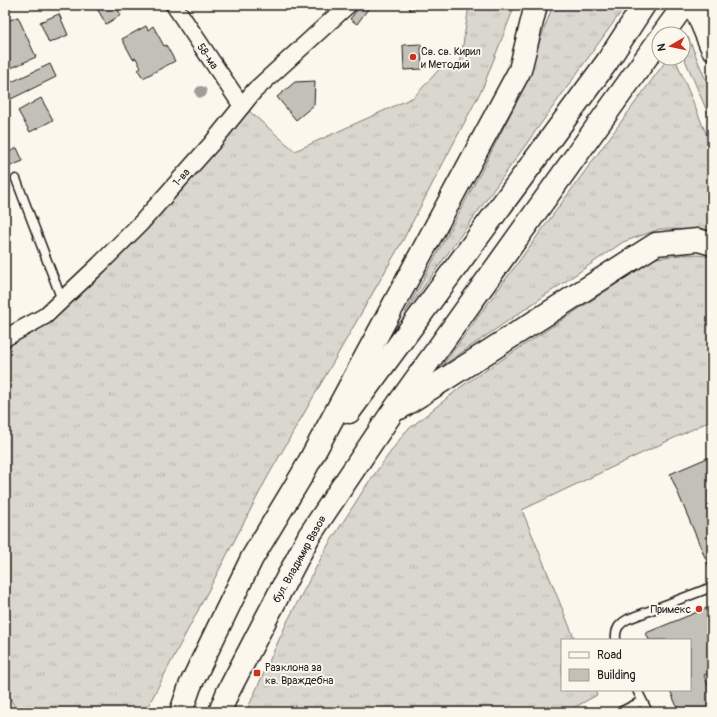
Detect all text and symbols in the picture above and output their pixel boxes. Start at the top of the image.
north arrow [651,26,691,66]
street label: 58-ма [194,41,221,72]
text: N [655,42,669,52]
place label: Св. св. Кирил и Методий [421,45,481,71]
marker: Св. св. Кирил и Методий [408,52,418,62]
street label: 1-ва [170,166,193,189]
street label: бул. Владимир Вазов [270,513,329,605]
place label: Примекс [650,603,691,616]
marker: Примекс [694,604,704,614]
legend [561,639,691,691]
text: Road [597,648,622,663]
place label: Разклона за кв. Враждебна [265,661,333,687]
marker: Разклона за кв. Враждебна [252,668,262,678]
text: Building [597,668,636,683]

